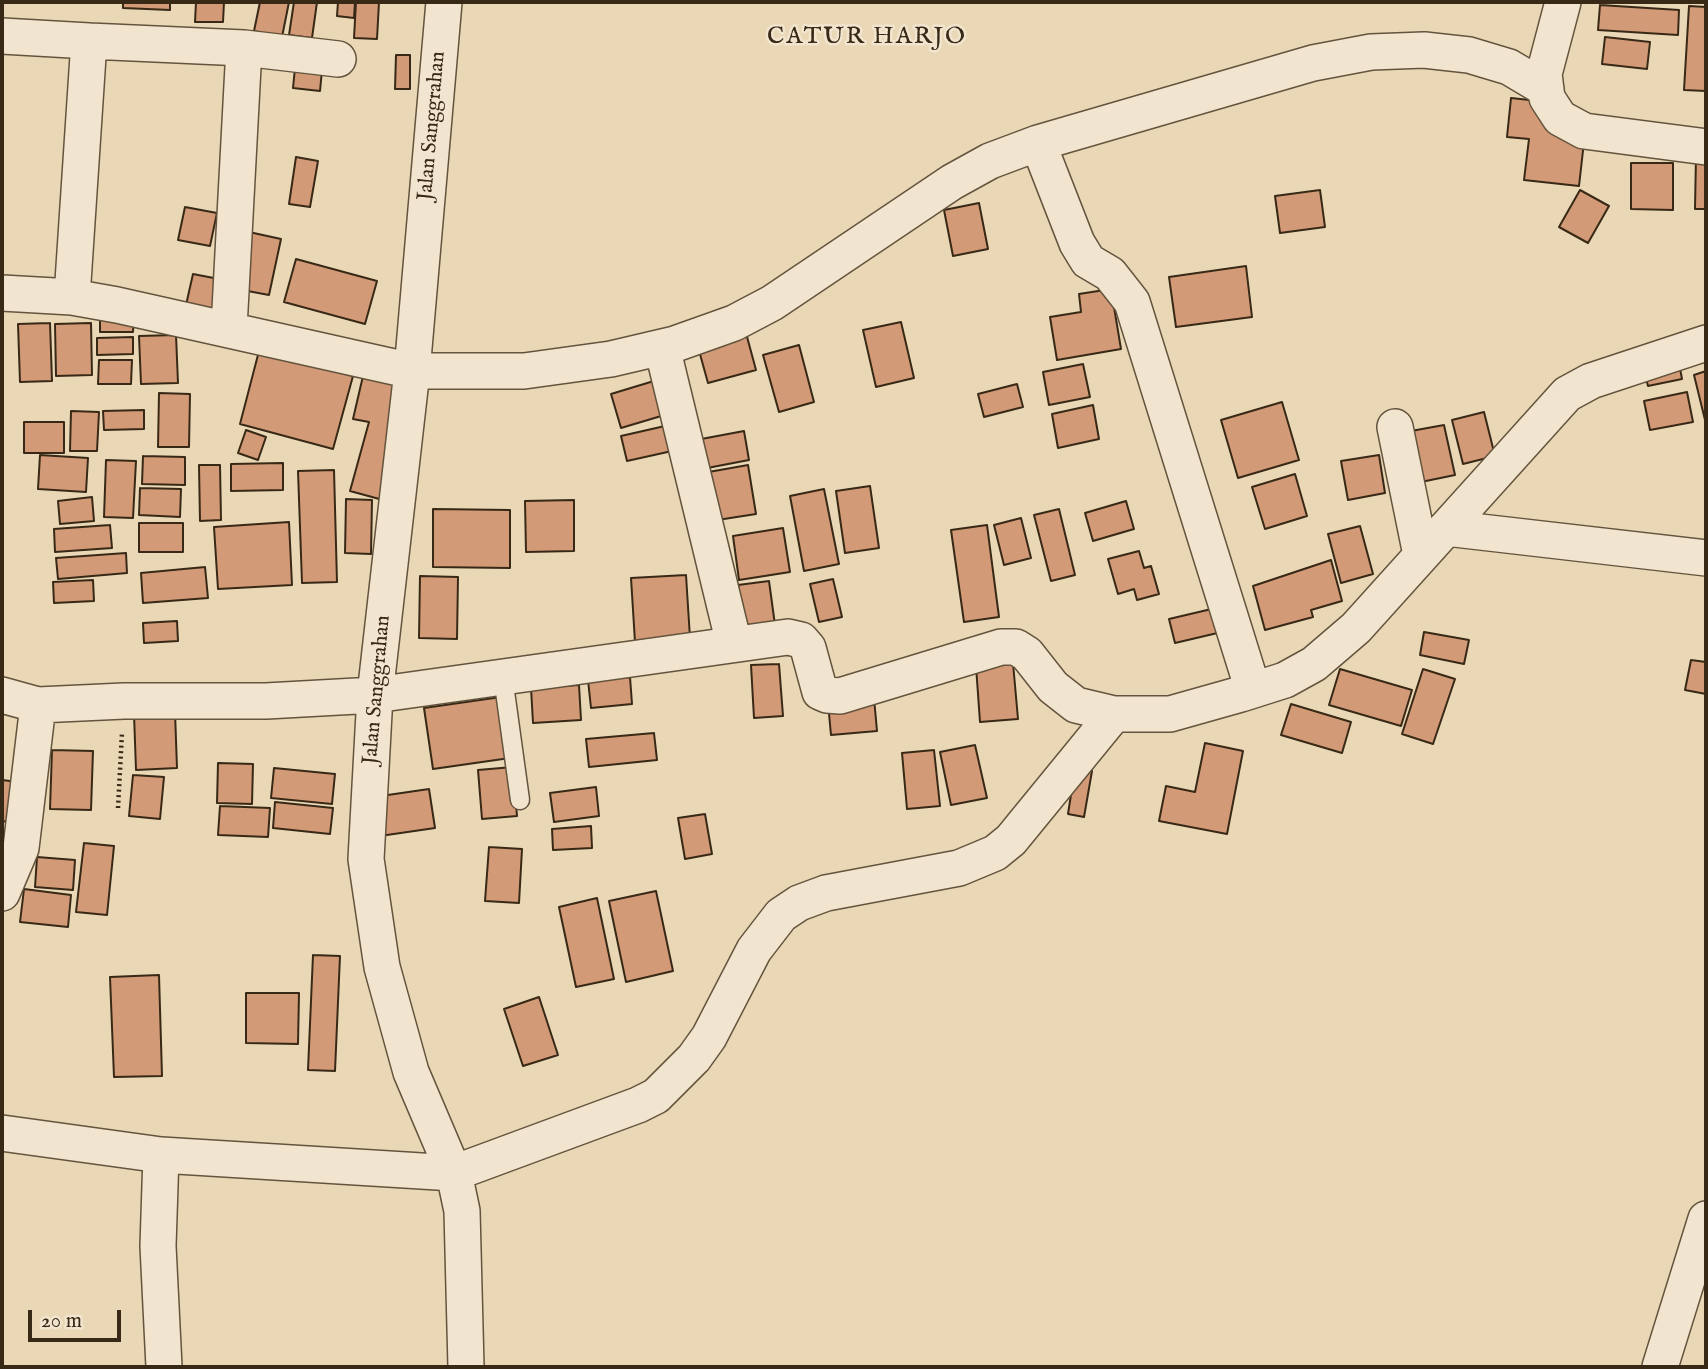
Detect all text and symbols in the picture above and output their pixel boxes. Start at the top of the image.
district label: CATUR HARJO [768,24,966,52]
street label: Jalan Sanggrahan [414,50,452,202]
street label: Jalan Sanggrahan [359,614,397,766]
scale bar [32,1296,124,1340]
text: 20 m [41,1308,82,1335]

